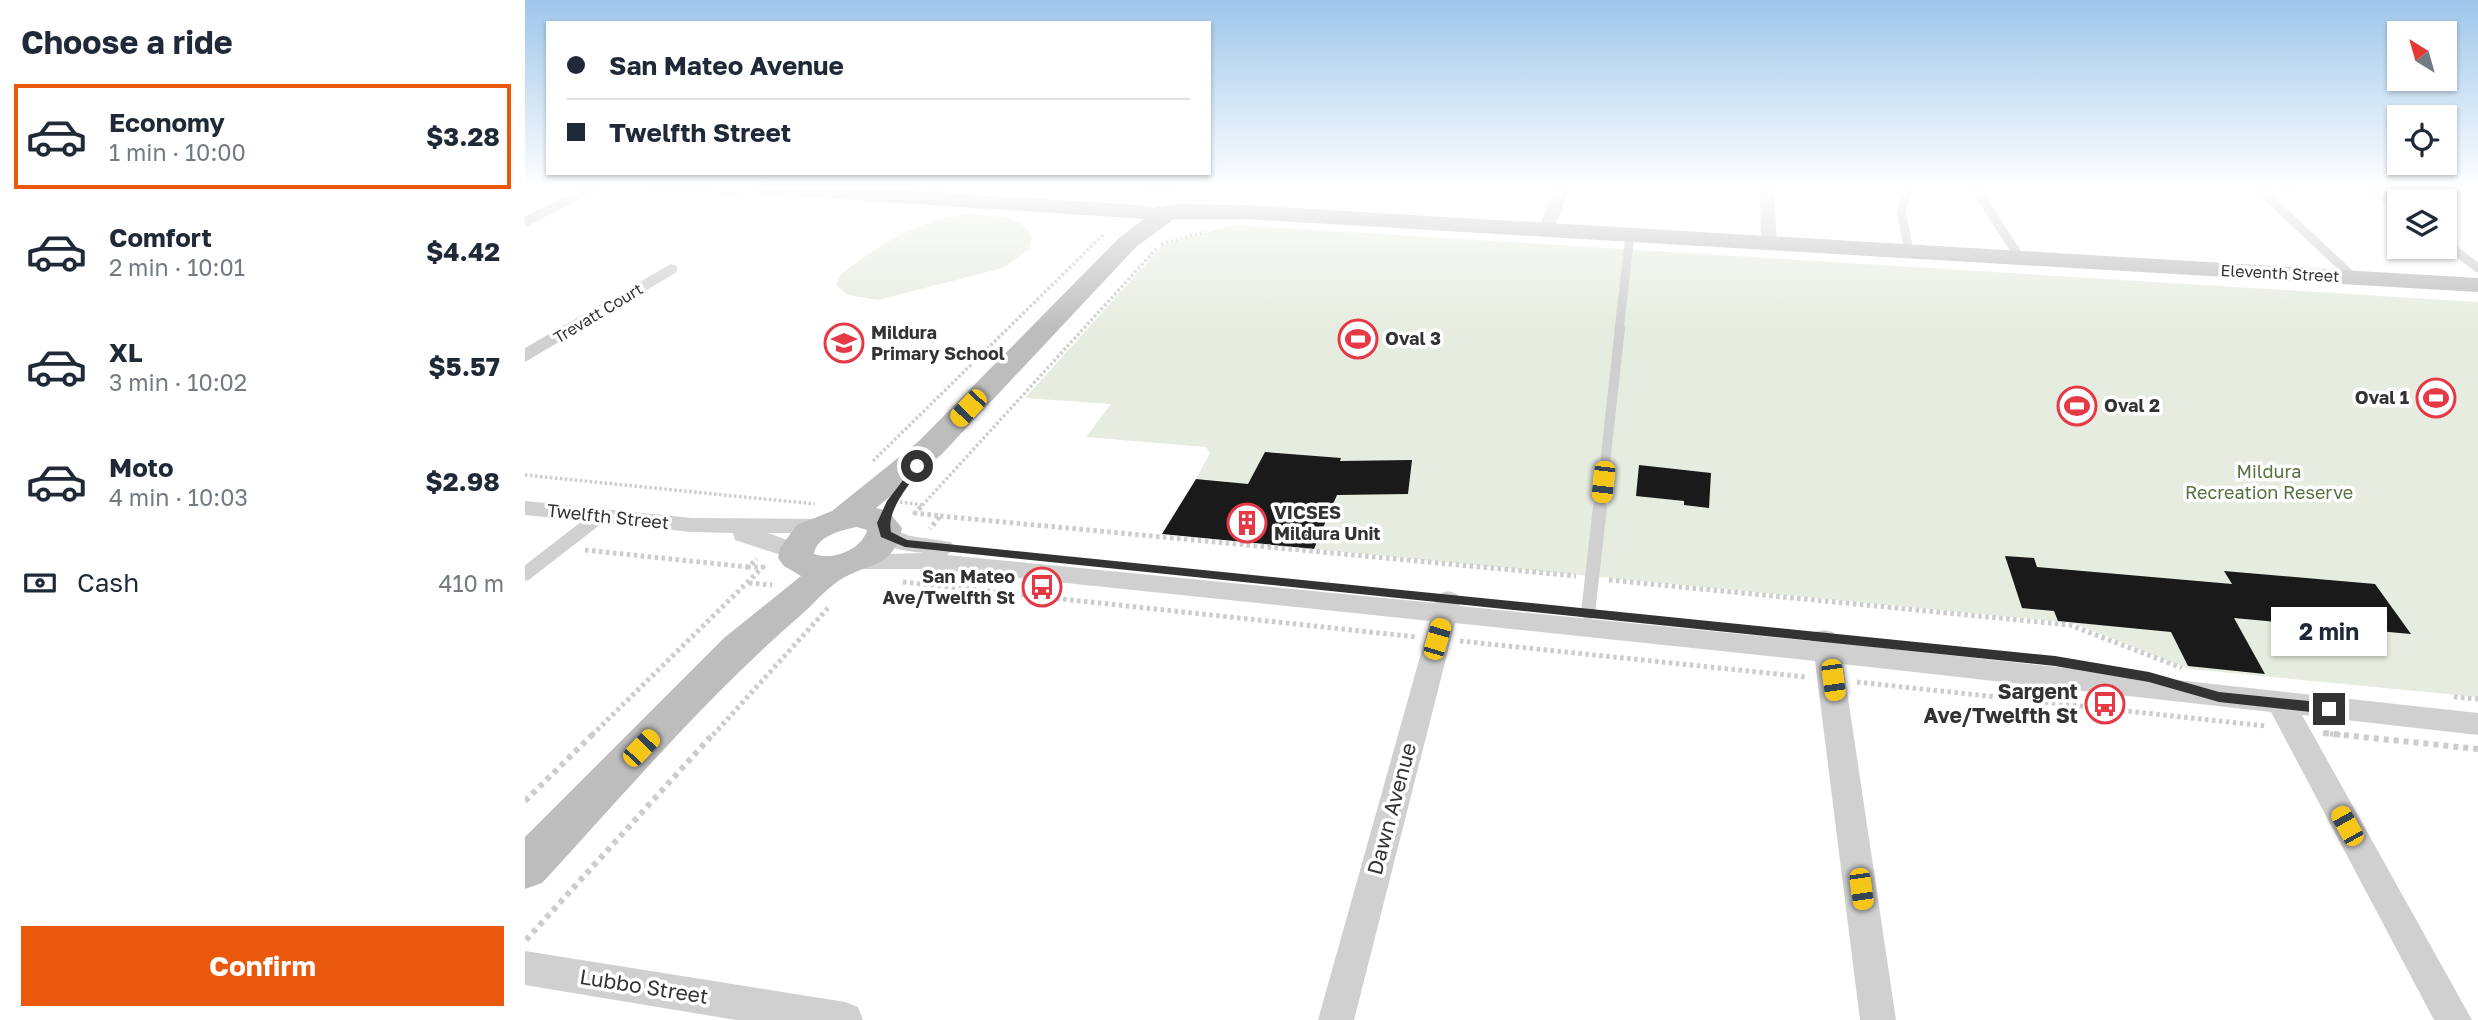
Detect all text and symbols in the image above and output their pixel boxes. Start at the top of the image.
north arrow [2387,21,2457,91]
map controls [2387,21,2457,259]
text: Choose a ride [21,23,233,61]
text: San Mateo Avenue [609,50,844,81]
icon: car [25,105,88,168]
button: locate [2387,105,2457,175]
text: Economy [109,107,225,138]
text: Twelfth Street [609,117,791,148]
text: $3.28 [426,121,500,152]
text: 1 min · 10:00 [109,138,246,166]
button: layers [2387,189,2457,259]
icon: car [25,220,88,283]
text: Comfort [109,222,212,253]
text: $4.42 [426,236,500,267]
text: 2 min · 10:01 [109,253,245,281]
street label: Eleventh Street [2220,260,2340,286]
street label: Trevatt Court [550,279,646,347]
sports icon: Oval 3 [1337,318,1379,360]
place label: Mildura Primary School [871,321,1005,364]
school or university icon: Mildura Primary School [823,322,865,364]
place label: Oval 3 [1385,327,1441,349]
icon: car [25,335,88,398]
text: XL [109,337,143,368]
text: $5.57 [428,351,500,382]
text: 3 min · 10:02 [109,368,247,396]
sports icon: Oval 1 [2415,377,2457,419]
car [946,385,991,431]
sports icon: Oval 2 [2056,385,2098,427]
place label: Oval 1 [2355,386,2409,408]
place label: Oval 2 [2104,394,2160,416]
icon: car [25,450,88,513]
route start [901,450,933,482]
text: Moto [109,452,174,483]
car [1591,460,1616,504]
park label: Mildura Recreation Reserve [2185,460,2353,503]
text: $2.98 [425,466,500,497]
text: 4 min · 10:03 [109,483,248,511]
street label: Twelfth Street [546,499,670,533]
place label: VICSES Mildura Unit [1274,501,1381,544]
building icon: VICSES Mildura Unit [1226,502,1268,544]
icon: cash [21,564,59,602]
place label: San Mateo Ave/Twelfth St [883,565,1015,608]
bus stop icon: San Mateo Ave/Twelfth St [1021,566,1063,608]
text: Cash [77,567,139,598]
text: 410 m [438,569,504,597]
callout: 2 min [2271,608,2387,656]
car [1422,616,1453,662]
text: 2 min [2299,617,2359,645]
car [1820,658,1847,702]
place label: Sargent Ave/Twelfth St [1923,678,2078,728]
bus stop icon: Sargent Ave/Twelfth St [2084,683,2126,725]
route end [2313,693,2345,725]
car [619,726,664,770]
street label: Dawn Avenue [1361,740,1421,878]
car [2328,803,2367,849]
car [1848,867,1875,911]
button: Confirm [21,926,504,1006]
street label: Lubbo Street [578,963,710,1009]

